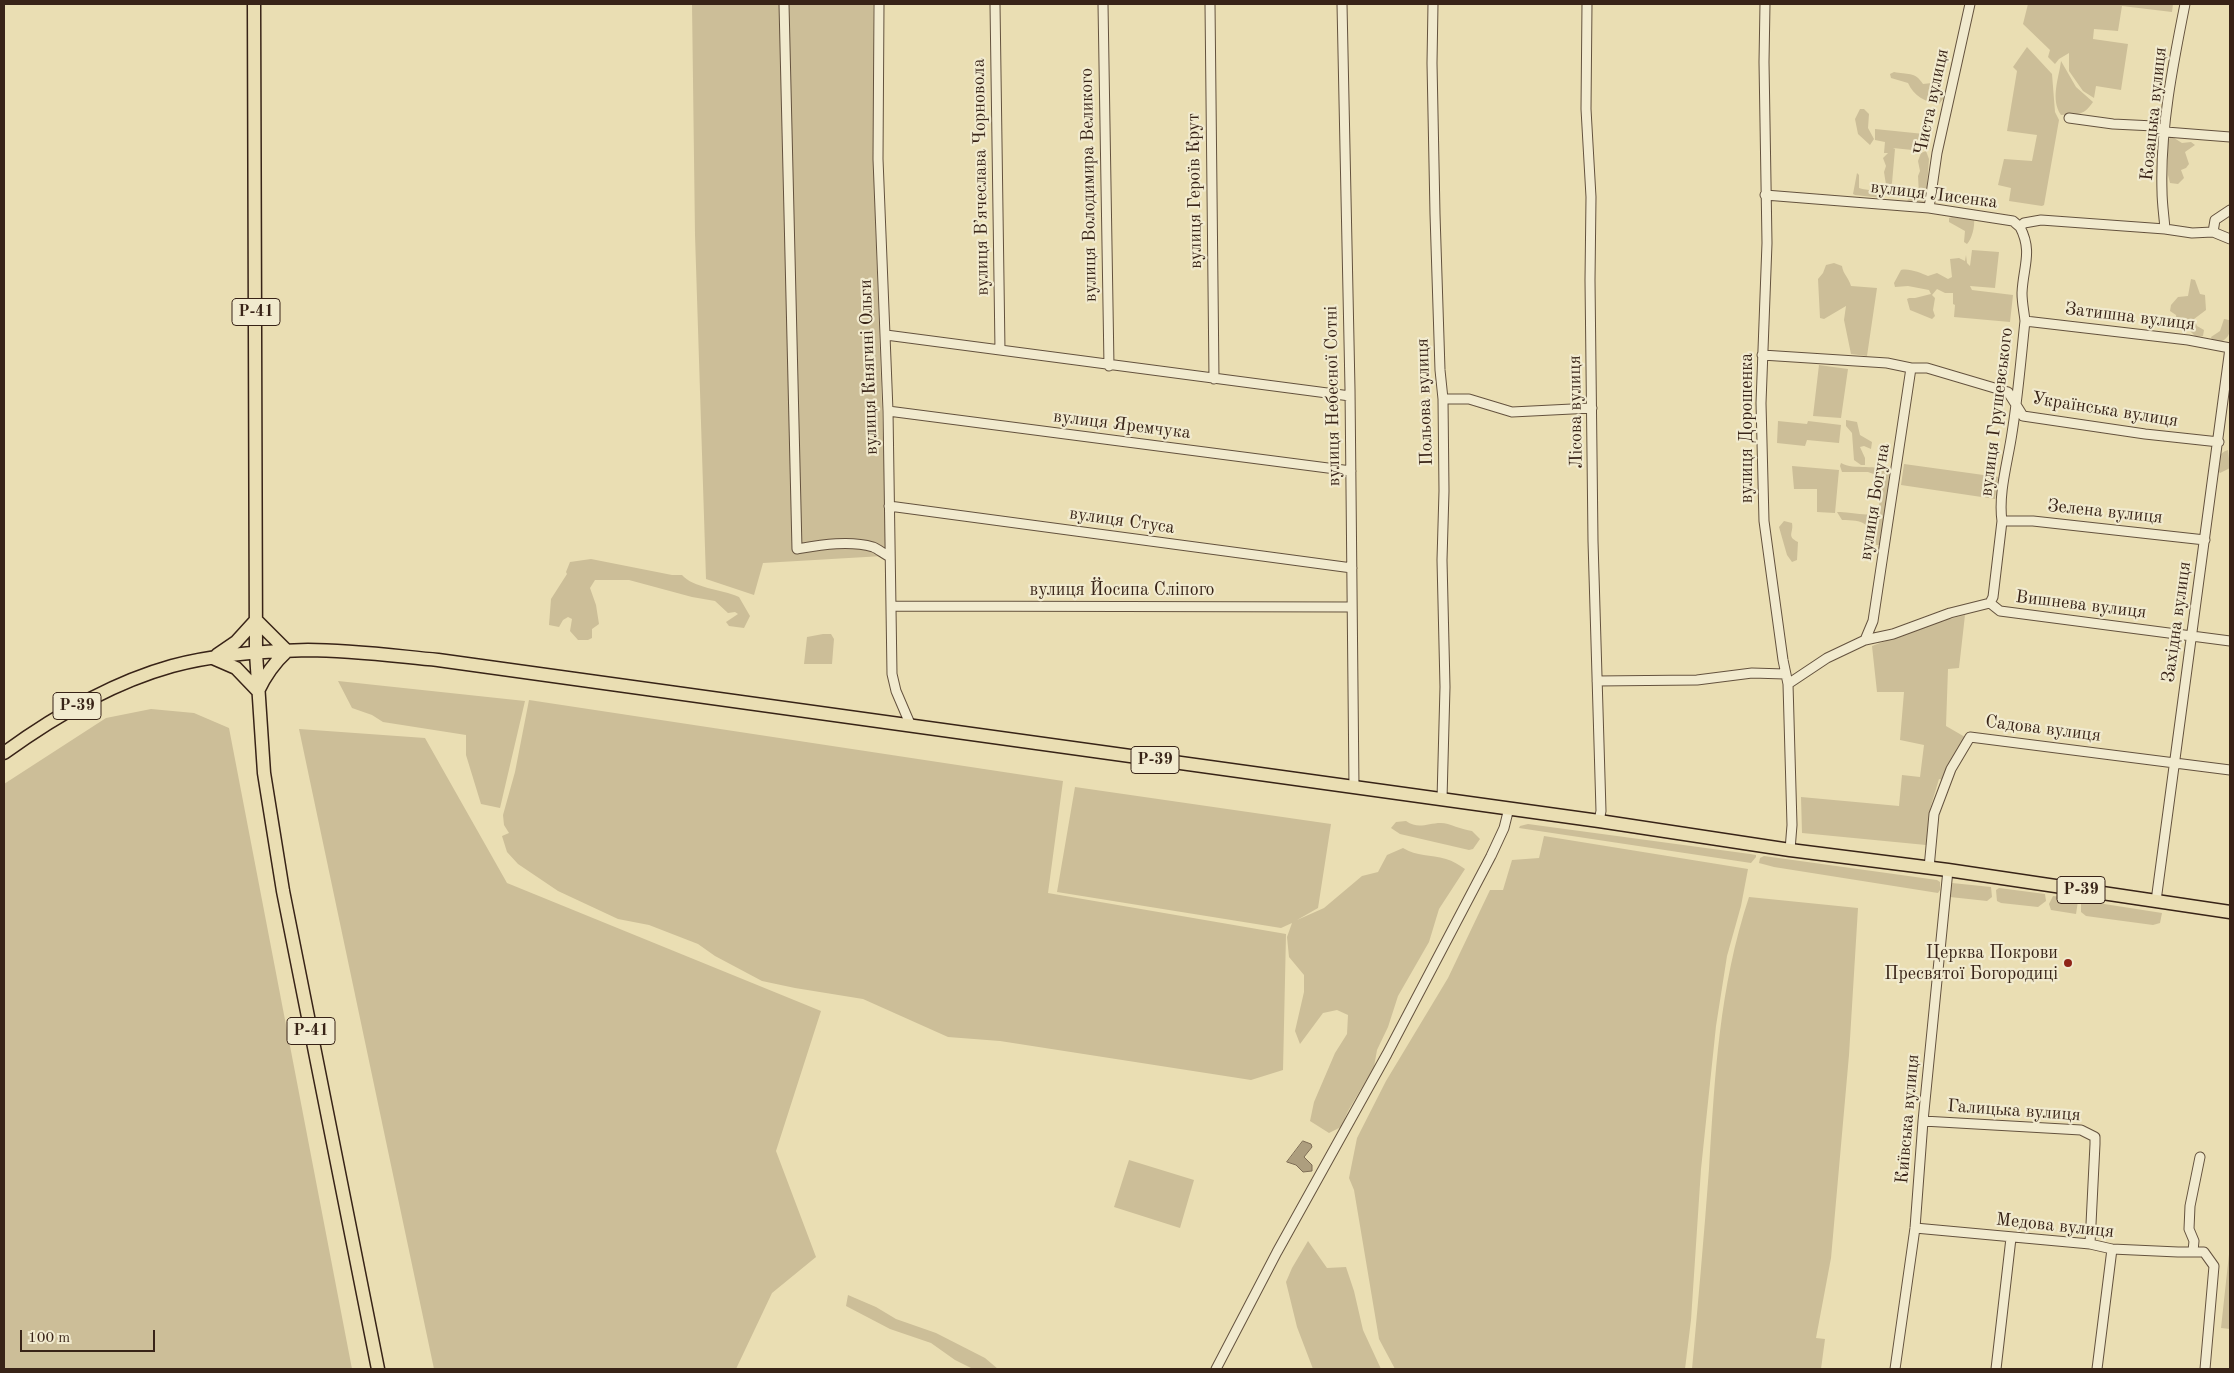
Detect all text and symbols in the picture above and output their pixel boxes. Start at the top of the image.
street label: Козацька вулиця [2136,46,2172,182]
street label: Чиста вулиця [1910,47,1954,157]
street label: вулиця Вʼячеслава Чорновола [968,58,994,296]
street label: вулиця Володимира Великого [1076,68,1102,302]
street label: вулиця Героїв Крут [1183,113,1207,269]
street label: вулиця Лисенка [1869,176,1999,214]
street label: вулиця Княгині Ольги [855,279,883,455]
road number: Р-41 [232,298,280,326]
street label: Затишна вулиця [2064,298,2196,336]
street label: вулиця Небесної Сотні [1321,305,1345,487]
street label: вулиця Грушевського [1976,326,2018,498]
street label: Польова вулиця [1412,338,1438,466]
street label: вулиця Дорошенка [1736,353,1758,503]
street label: Лісова вулиця [1564,355,1588,469]
street label: Українська вулиця [2030,388,2180,432]
street label: вулиця Яремчука [1052,406,1192,444]
street label: вулиця Богуна [1855,442,1895,562]
street label: Зелена вулиця [2046,495,2164,529]
street label: вулиця Стуса [1068,503,1176,539]
street label: Західна вулиця [2158,560,2196,684]
street label: вулиця Йосипа Сліпого [1030,579,1214,601]
street label: Вишнева вулиця [2014,586,2148,624]
road number: Р-39 [53,692,101,719]
street label: Садова вулиця [1984,711,2102,747]
road number: Р-39 [1131,746,1179,774]
road number: Р-39 [2057,876,2105,904]
place label: Церква Покрови Пресвятої Богородиці [1884,942,2058,984]
marker: Церква Покрови Пресвятої Богородиці [2062,957,2074,969]
road number: Р-41 [287,1018,335,1044]
street label: Київська вулиця [1892,1053,1924,1185]
street label: Галицька вулиця [1947,1096,2081,1126]
street label: Медова вулиця [1995,1209,2115,1243]
scale bar [22,1320,158,1352]
text: 100 m [28,1331,70,1346]

